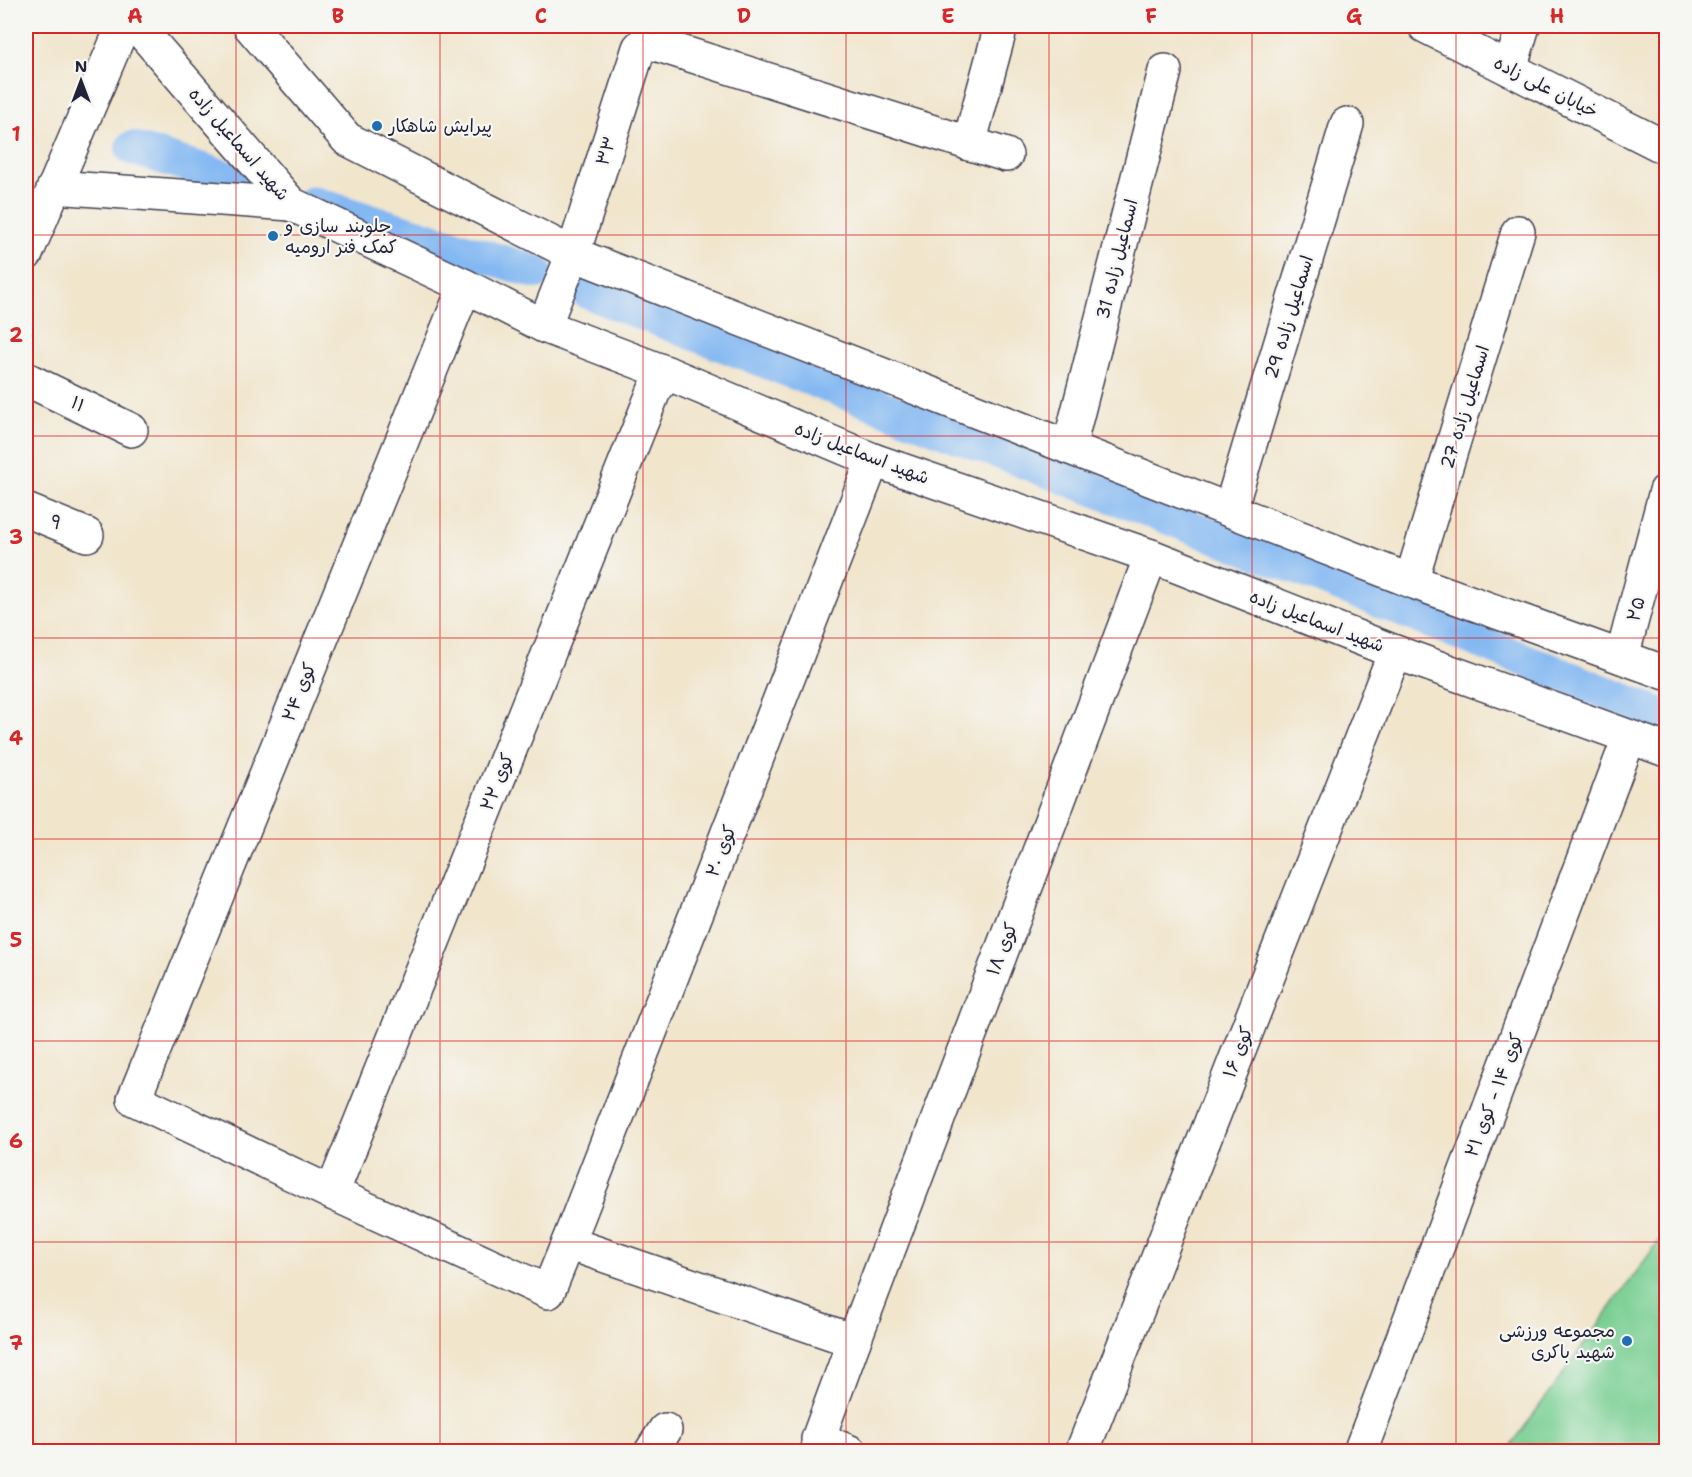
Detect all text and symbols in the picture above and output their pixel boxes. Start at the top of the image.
text: A [127,3,143,29]
text: B [332,3,344,29]
text: C [535,3,547,29]
text: D [737,3,751,29]
text: E [941,3,955,29]
text: F [1145,3,1157,29]
text: G [1346,3,1362,29]
text: H [1550,3,1564,29]
street label: خیابان علی زاده [1490,50,1602,124]
north arrow [51,51,111,111]
text: N [75,56,87,77]
street label: شهید اسماعیل زاده [183,82,295,206]
place label: پیرایش شاهکار [387,114,492,138]
marker: پیرایش شاهکار [370,119,384,133]
text: 1 [11,121,21,147]
street label: ۳۳ [590,133,622,169]
street label: اسماعیل زاده 31 [1091,197,1143,321]
place label: جلوبند سازی و کمک فنر ارومیه [283,214,397,259]
marker: جلوبند سازی و کمک فنر ارومیه [266,229,280,243]
street label: اسماعیل زاده 29 [1259,252,1319,382]
text: 2 [9,322,23,348]
street label: اسماعیل زاده 27 [1435,343,1495,471]
street label: ۱۱ [67,390,89,418]
street label: شهید اسماعیل زاده [791,416,933,490]
street label: ۹ [46,509,66,535]
text: 3 [9,524,23,550]
street label: شهید اسماعیل زاده [1246,584,1388,658]
street label: ۲۵ [1621,594,1651,624]
street label: کوی ۲۴ [276,659,322,725]
text: 4 [9,725,23,751]
street label: کوی ۲۲ [475,749,519,814]
street label: کوی ۲۰ [700,821,742,880]
street label: کوی ۱۸ [981,919,1023,979]
text: 5 [10,927,22,953]
street label: کوی ۱۶ [1217,1023,1259,1081]
street label: کوی ۱۴ - کوی ۲۱ [1459,1029,1529,1160]
text: 6 [9,1128,23,1154]
place label: مجموعه ورزشی شهید باکری [1499,1319,1615,1364]
text: 7 [9,1330,23,1356]
marker: مجموعه ورزشی شهید باکری [1620,1334,1634,1348]

